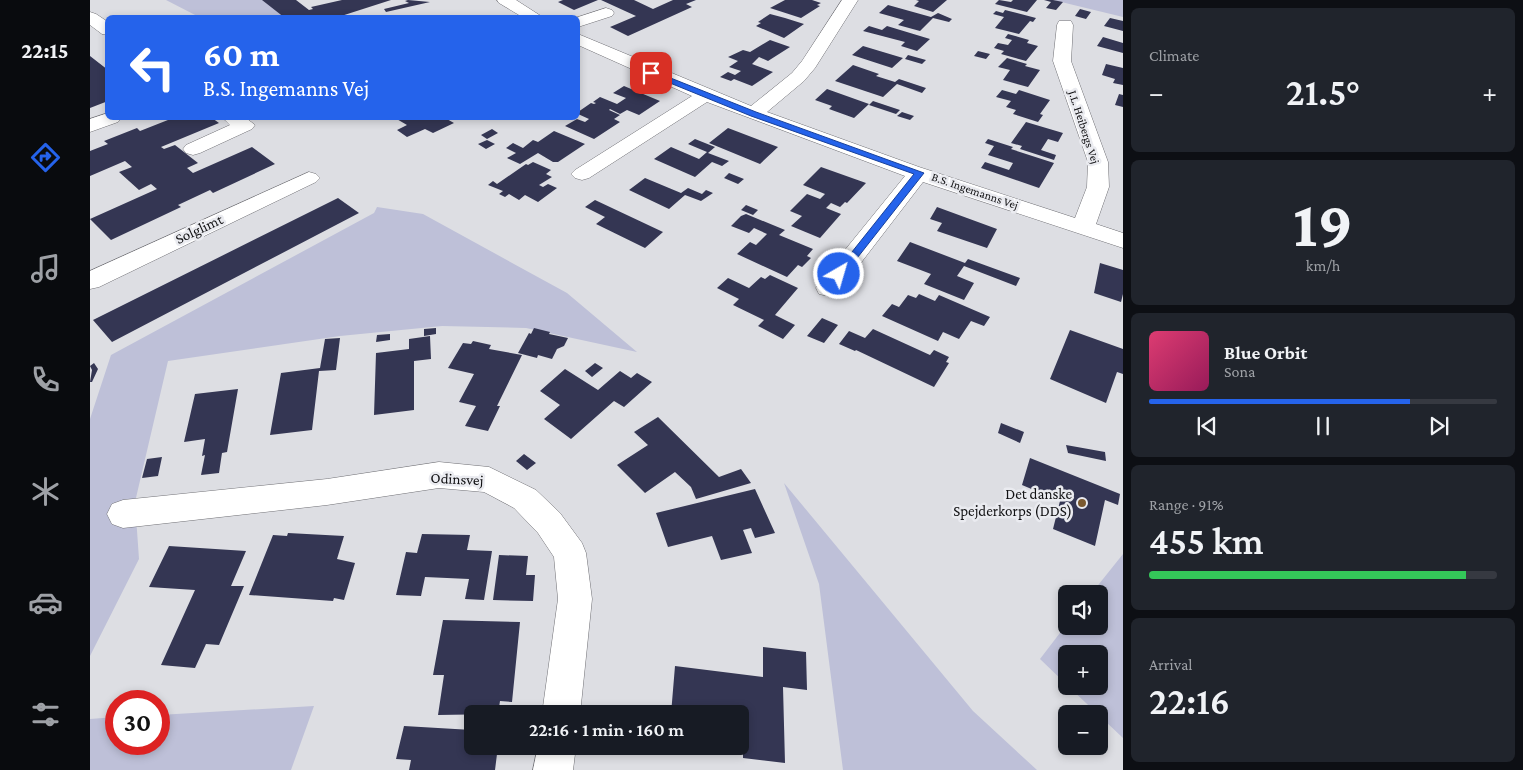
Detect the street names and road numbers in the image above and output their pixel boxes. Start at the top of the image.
street label: J.L. Heibergs Vej [1065,88,1102,165]
street label: B.S. Ingemanns Vej [930,170,1020,212]
street label: Solglimt [173,211,227,248]
street label: Odinsvej [430,470,484,489]

